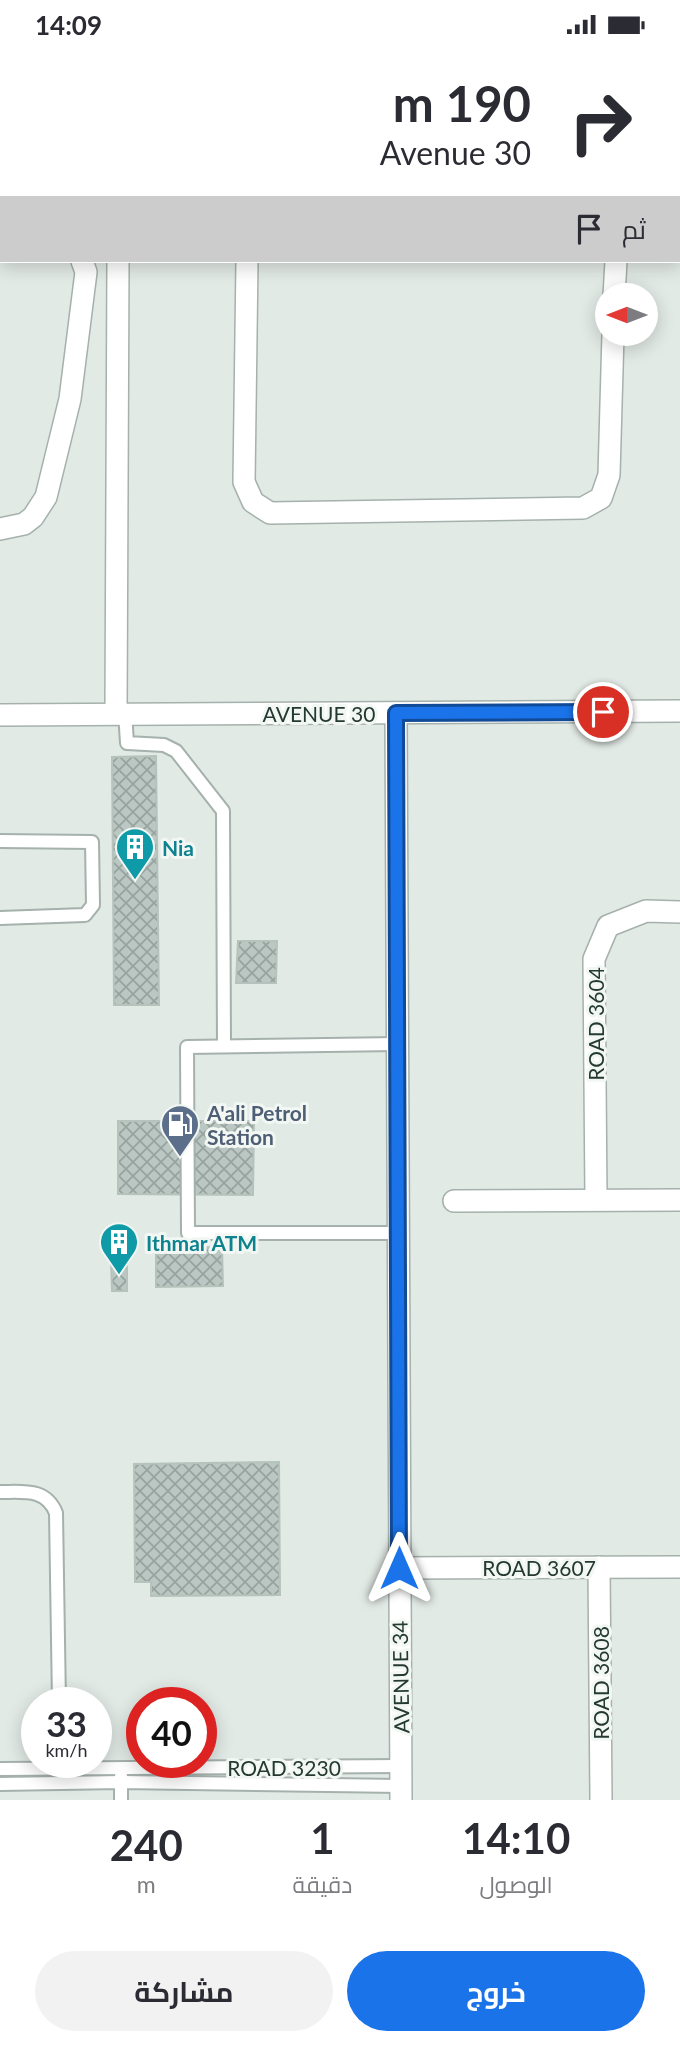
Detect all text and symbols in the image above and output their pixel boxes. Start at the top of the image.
text: 14:09 [35,9,102,41]
text: 190 m [393,74,531,132]
icon: right [555,77,646,168]
text: Avenue 30 [380,133,531,172]
icon: arrive [570,210,608,248]
text: ثم [622,213,646,245]
north arrow [595,283,658,347]
map controls [595,283,658,346]
pin [573,682,633,742]
icon: arrive [584,693,622,731]
street label: AVENUE 30 [263,701,375,726]
building icon: Nia [114,826,156,881]
place label: Nia [162,835,194,860]
street label: ROAD 3604 [583,967,608,1081]
place label: A'ali Petrol Station [206,1100,307,1149]
fuel station icon: A'ali Petrol Station [159,1103,201,1158]
building icon: Ithmar ATM [98,1221,140,1276]
place label: Ithmar ATM [146,1230,257,1255]
position arrow [362,1531,436,1605]
street label: ROAD 3607 [482,1555,596,1580]
street label: AVENUE 34 [387,1620,413,1734]
street label: ROAD 3608 [588,1626,613,1740]
speed limit sign: 40 [126,1687,217,1778]
text: 33 [46,1702,87,1744]
text: km/h [45,1739,88,1761]
street label: ROAD 3230 [227,1755,341,1780]
text: 1 [310,1813,335,1863]
text: 14:10 [462,1813,570,1863]
text: 240 [110,1820,183,1870]
text: m [137,1870,156,1898]
text: دقيقة [293,1870,352,1898]
text: الوصول [480,1870,553,1898]
button: مشاركة [35,1951,333,2031]
button: خروج [347,1951,645,2031]

